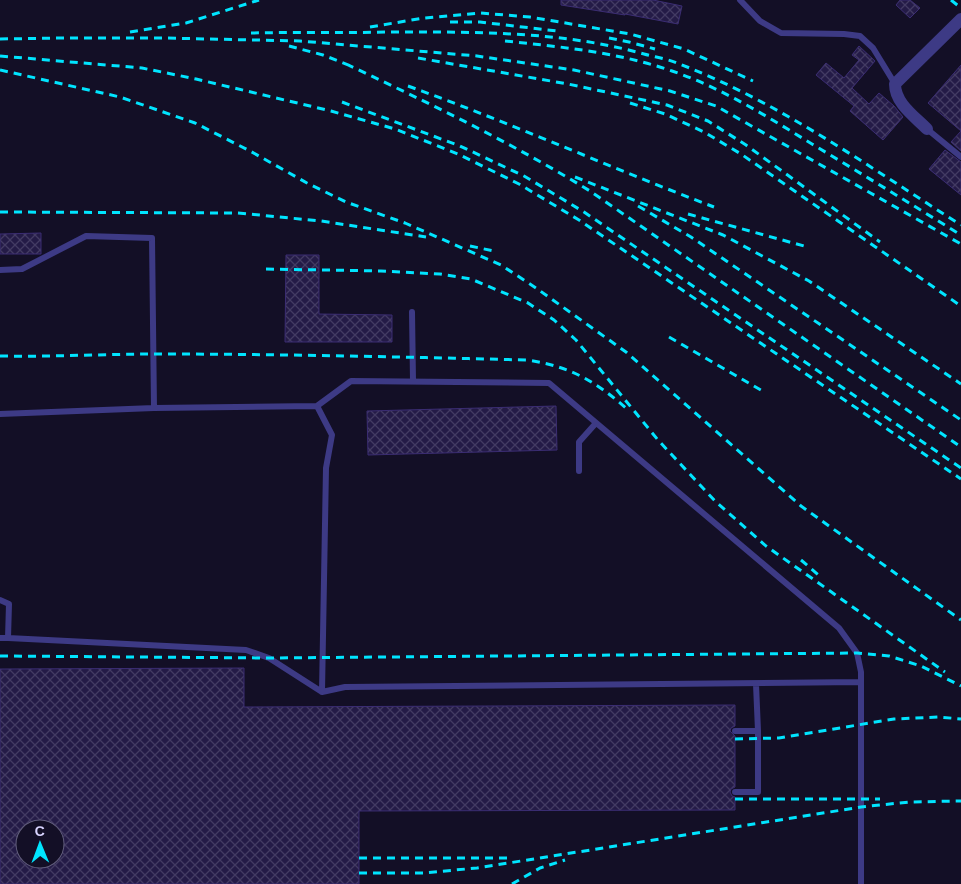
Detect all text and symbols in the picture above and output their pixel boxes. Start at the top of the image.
north arrow [15,819,65,869]
text: С [35,822,45,840]

